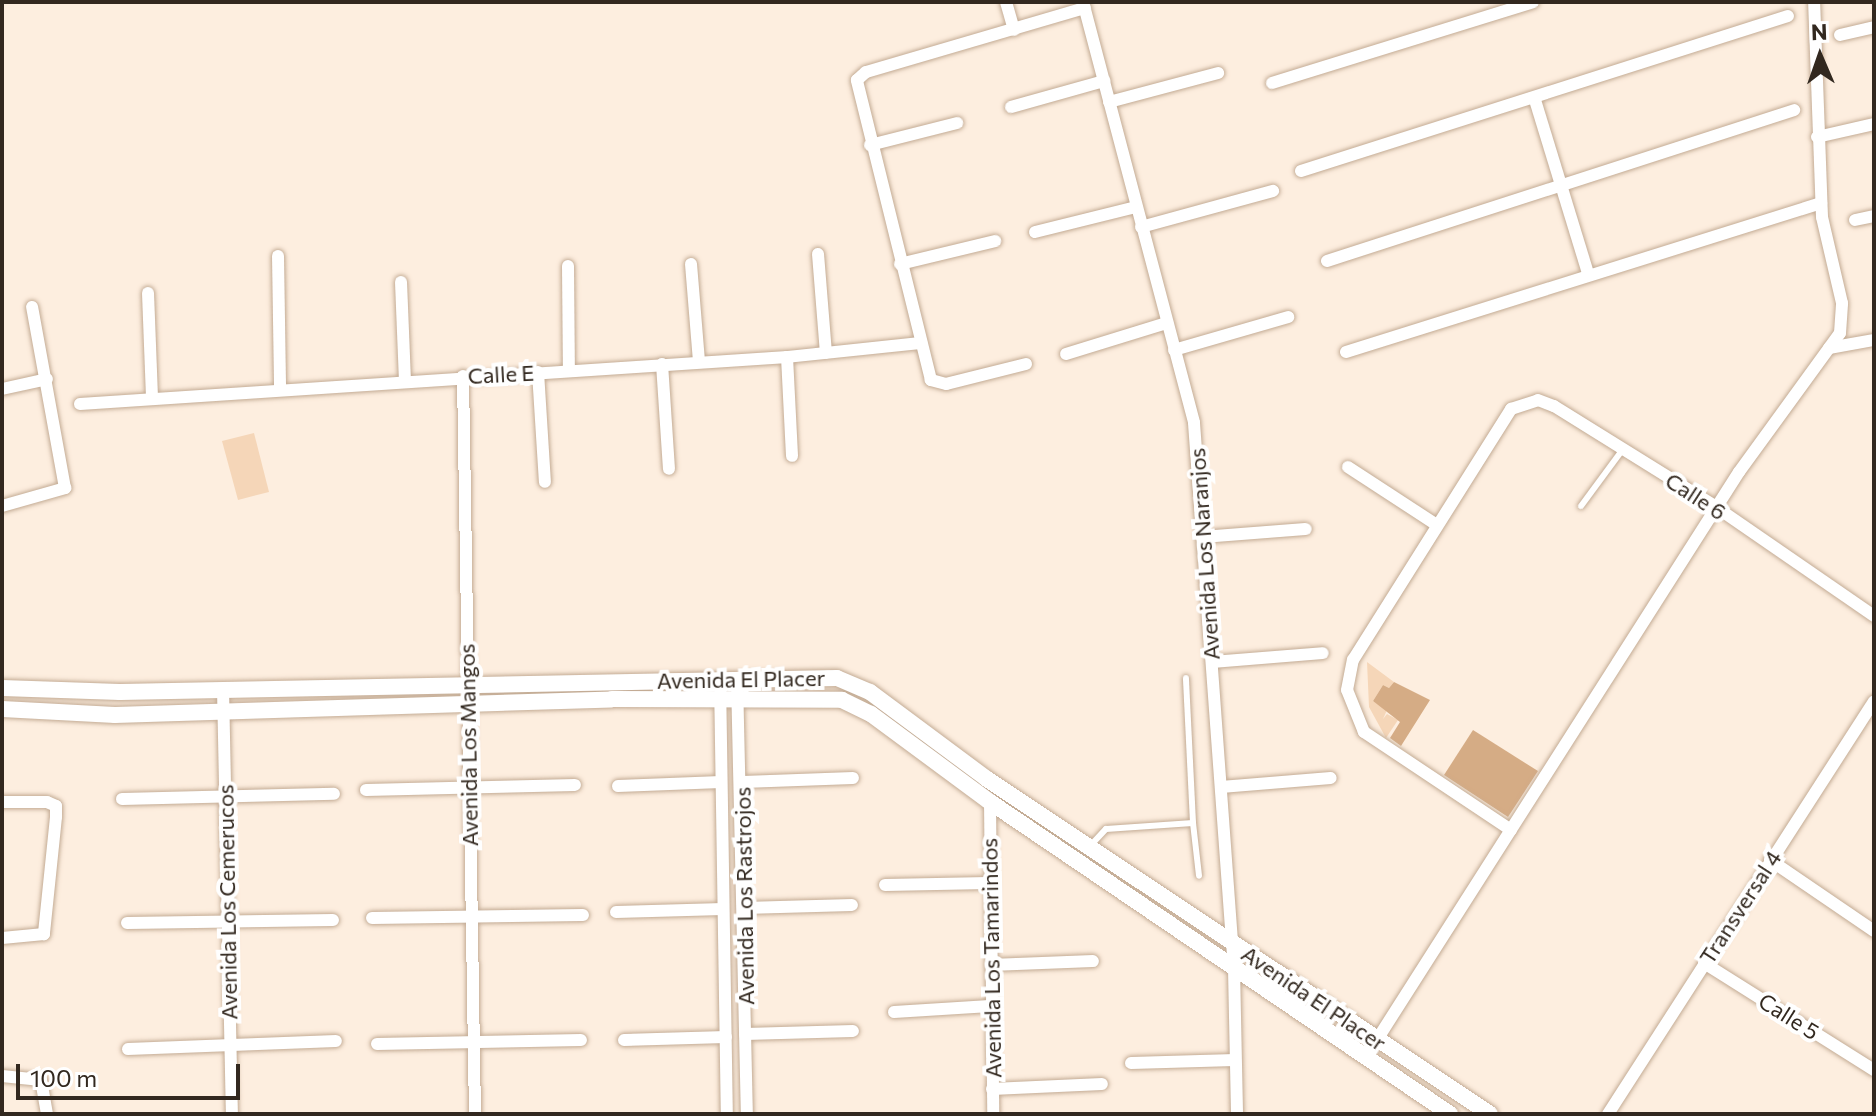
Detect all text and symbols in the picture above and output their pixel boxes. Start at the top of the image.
north arrow [1780,16,1860,96]
text: N [1810,18,1828,45]
street label: Calle E [467,359,535,389]
street label: Avenida Los Naranjos [1183,447,1225,661]
street label: Calle 6 [1661,467,1731,525]
street label: Avenida Los Mangos [453,643,483,847]
street label: Avenida El Placer [657,664,825,694]
street label: Avenida Los Cemerucos [212,784,242,1020]
street label: Avenida Los Rastrojos [729,787,759,1005]
street label: Avenida Los Tamarindos [976,838,1006,1078]
street label: Transversal 4 [1693,845,1787,969]
street label: Avenida El Placer [1237,940,1391,1056]
street label: Calle 5 [1754,987,1824,1045]
scale bar [20,1048,244,1098]
text: 100 m [30,1063,97,1092]

